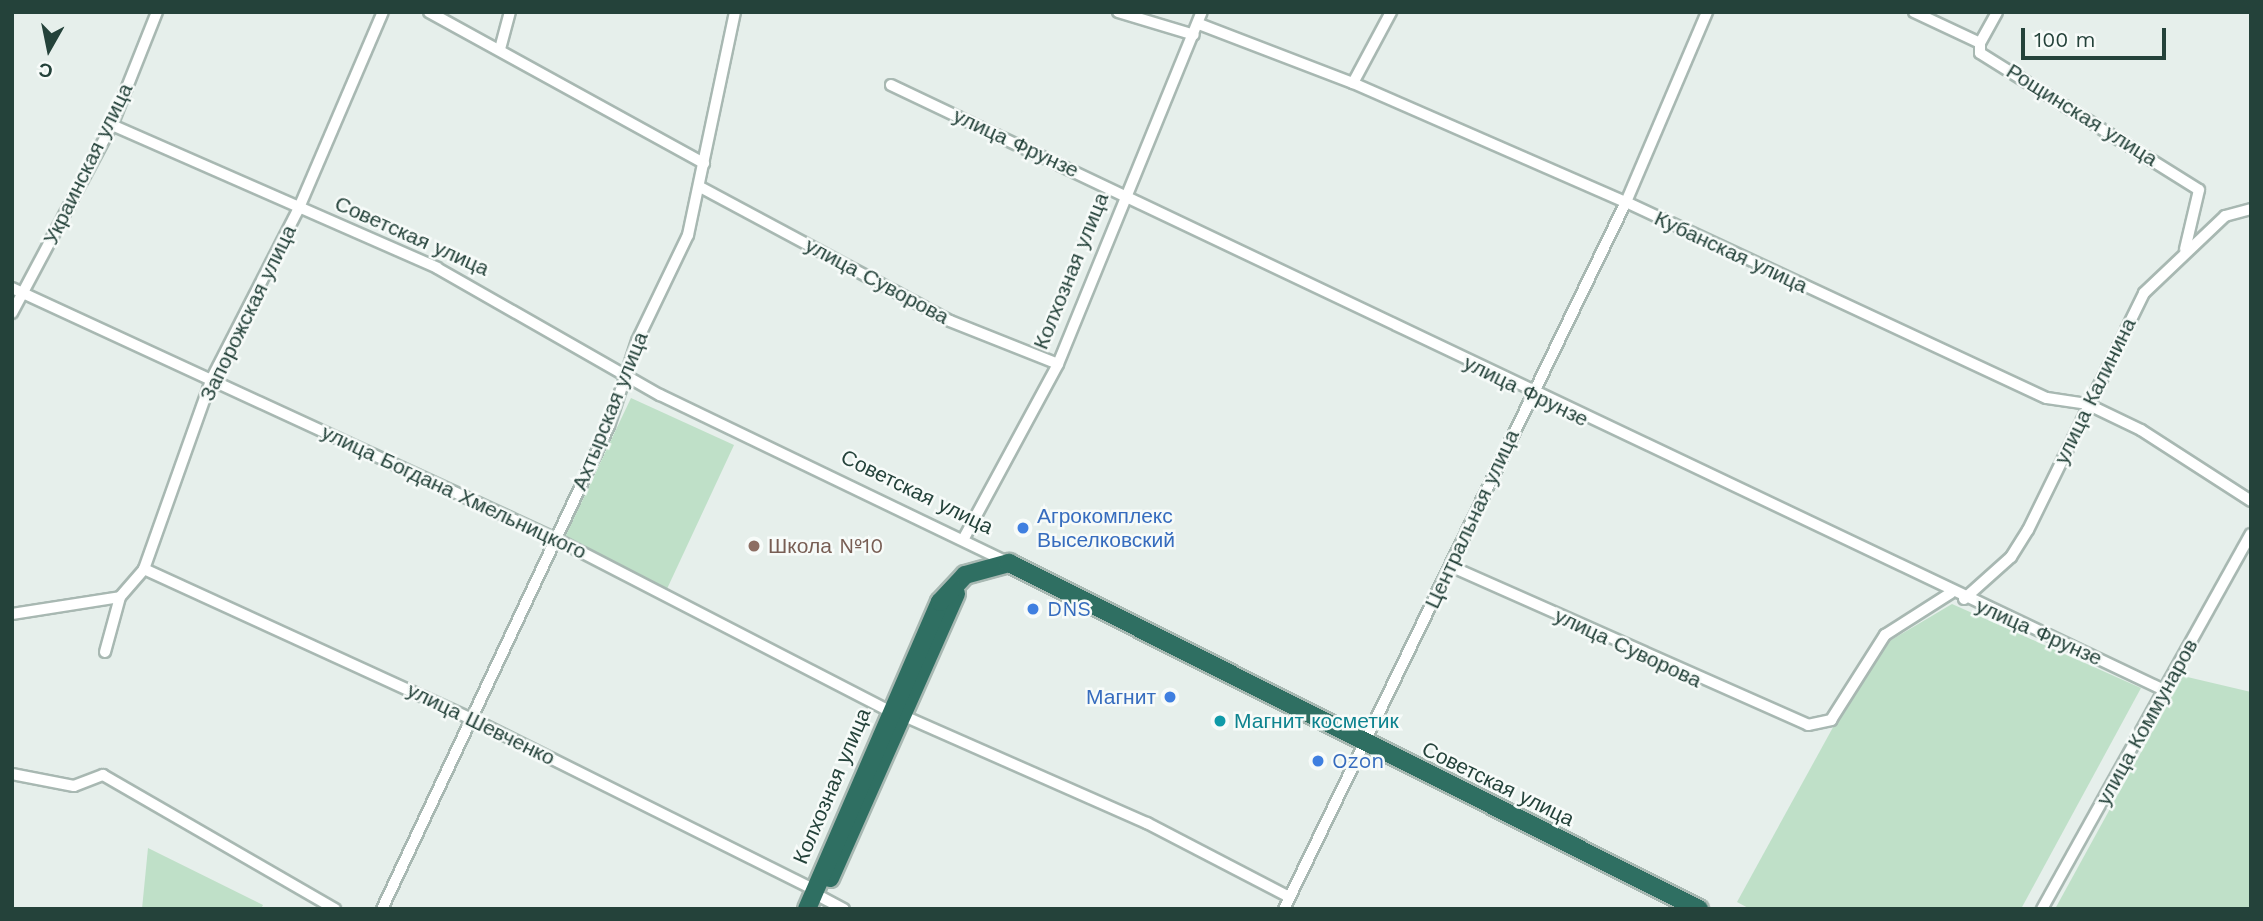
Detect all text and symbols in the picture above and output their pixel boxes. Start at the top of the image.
north arrow [14,14,84,84]
scale bar [2025,14,2170,58]
text: 100 m [2034,27,2096,52]
text: С [37,58,54,83]
street label: Рощинская улица [2002,58,2162,172]
street label: Украинская улица [38,79,138,249]
street label: улица Фрунзе [949,103,1083,183]
street label: Колхозная улица [1028,189,1114,353]
street label: Советская улица [331,191,493,281]
street label: Кубанская улица [1651,206,1811,298]
street label: Запорожская улица [194,221,302,405]
street label: улица Суворова [801,233,953,329]
street label: улица Калинина [2049,314,2141,468]
street label: Ахтырская улица [567,328,653,494]
street label: улица Фрунзе [1460,350,1592,432]
street label: улица Богдана Хмельницкого [318,419,590,565]
street label: Центральная улица [1419,426,1525,612]
street label: Советская улица [837,444,997,540]
place label: Агрокомплекс Выселковский [1037,503,1175,553]
marker: Агрокомплекс Выселковский [1015,520,1031,536]
place label: Школа №10 [768,533,883,559]
marker: Школа №10 [746,538,762,554]
street label: улица Фрунзе [1972,593,2106,671]
place label: DNS [1047,596,1091,622]
marker: DNS [1025,601,1041,617]
street label: улица Суворова [1551,603,1705,693]
street label: улица Коммунаров [2091,634,2203,810]
street label: улица Шевченко [403,677,559,771]
place label: Магнит [1086,684,1156,710]
marker: Магнит [1162,689,1178,705]
street label: Колхозная улица [788,704,876,868]
place label: Магнит косметик [1234,708,1399,734]
marker: Магнит косметик [1212,713,1228,729]
street label: Советская улица [1418,736,1578,832]
place label: Ozon [1332,748,1384,774]
marker: Ozon [1310,753,1326,769]

